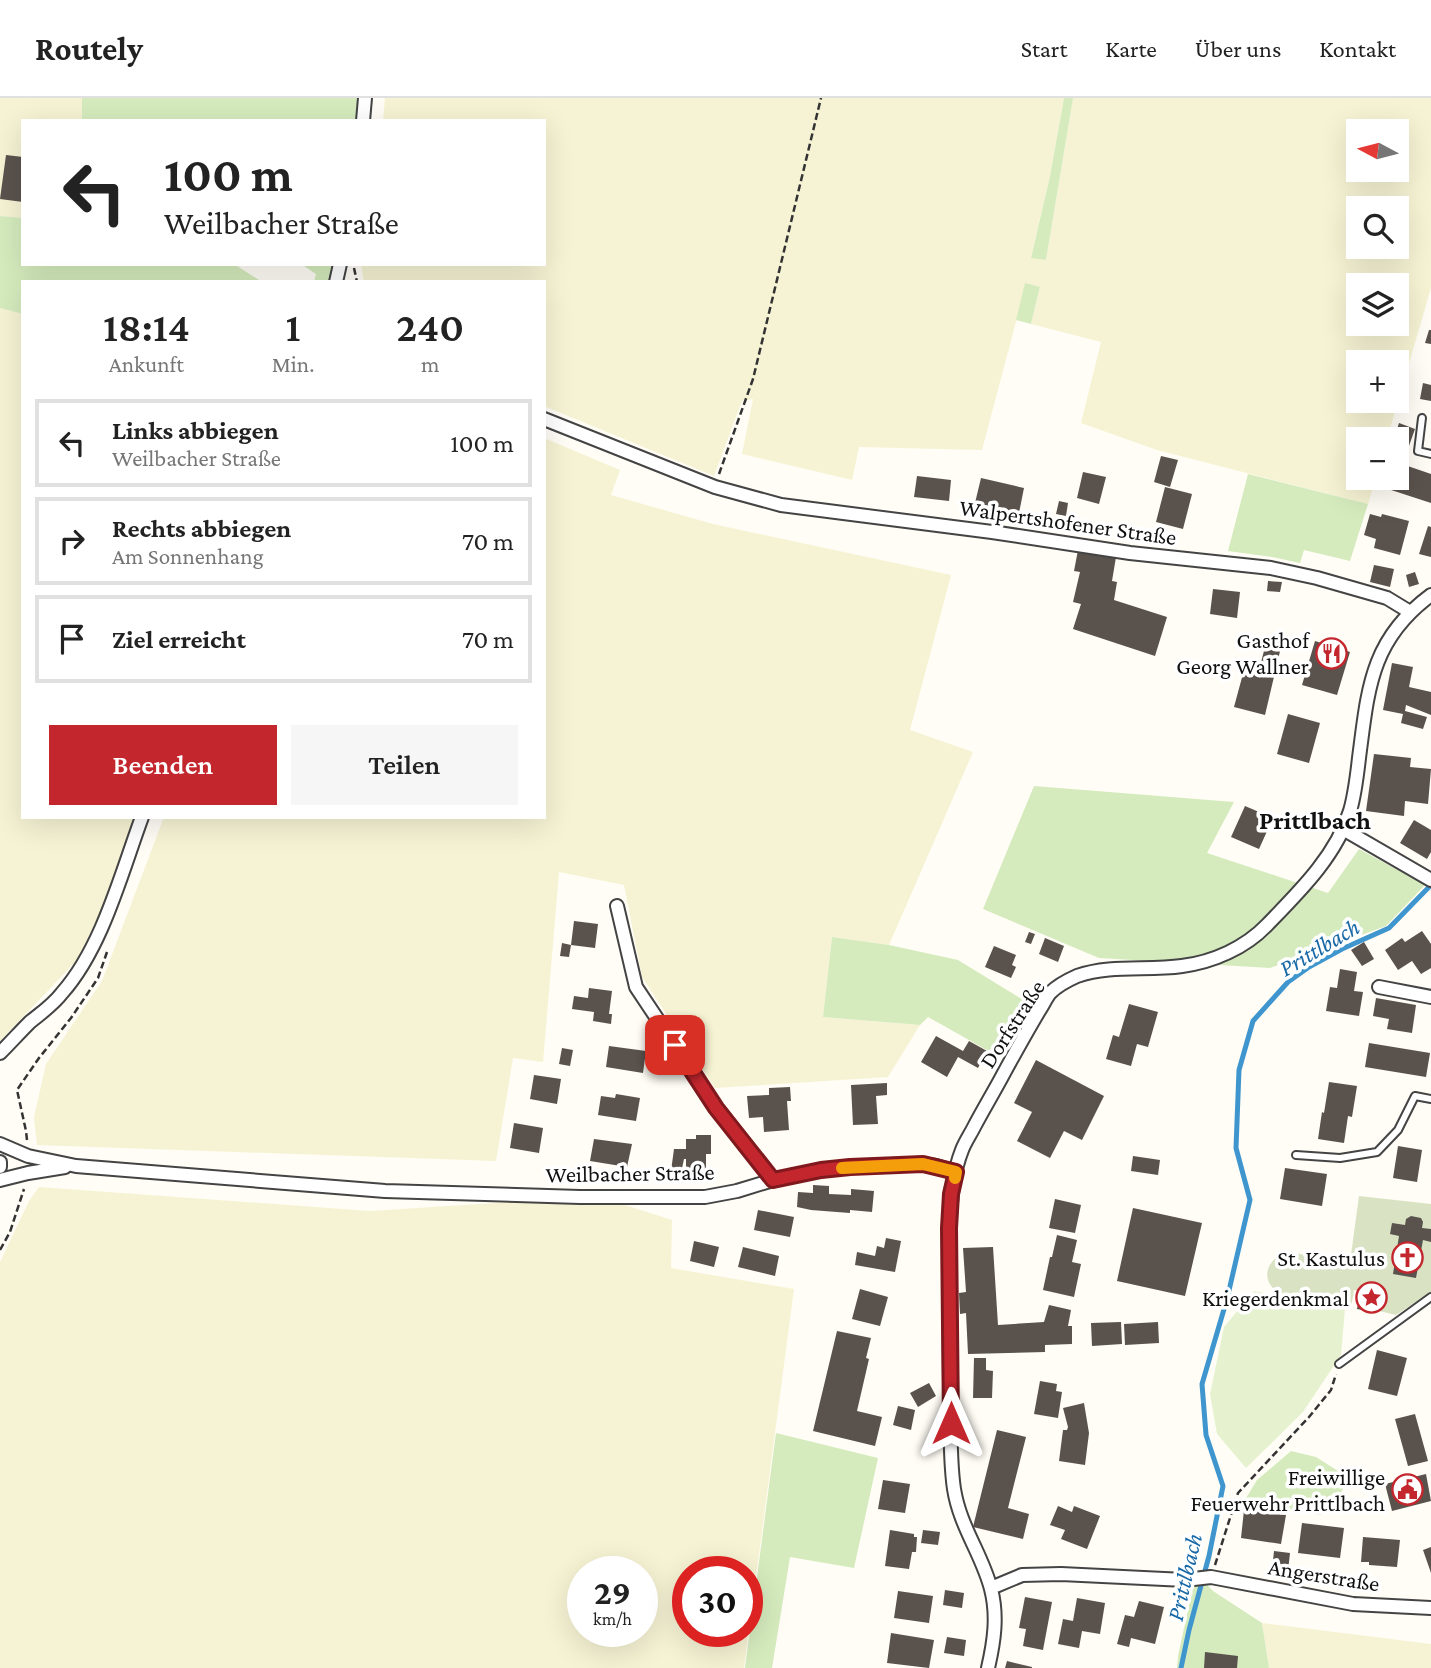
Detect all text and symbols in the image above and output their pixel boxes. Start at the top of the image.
text: Routely [35,30,143,67]
text: Start [1021,35,1067,62]
text: Karte [1105,35,1157,62]
text: Über uns [1195,35,1281,62]
text: Kontakt [1319,35,1396,62]
north arrow [1346,119,1409,182]
map controls [1346,119,1409,490]
icon: left [49,147,140,238]
text: 100 m [164,147,293,202]
button: search [1346,196,1409,259]
text: Weilbacher Straße [164,205,399,241]
button: layers [1346,273,1409,336]
text: 18:14 [103,303,190,350]
text: 1 [286,303,301,350]
text: 240 [396,303,464,350]
button: + [1346,350,1409,413]
text: Ankunft [109,351,184,377]
text: Min. [272,351,314,377]
text: m [421,351,439,377]
text: Links abbiegen [112,416,279,445]
icon: left [53,424,91,462]
button: − [1346,427,1409,490]
text: 100 m [450,429,514,458]
text: Weilbacher Straße [112,445,281,471]
street label: Walpertshofener Straße [958,494,1178,550]
text: Rechts abbiegen [112,514,291,543]
icon: right [53,522,91,560]
text: 70 m [462,527,514,556]
text: Am Sonnenhang [112,543,264,569]
icon: arrive [53,620,91,658]
text: Ziel erreicht [112,625,246,654]
text: 70 m [462,625,514,654]
place label: Gasthof Georg Wallner [1176,627,1310,679]
restaurant icon: Gasthof Georg Wallner [1315,636,1349,670]
button: Beenden [49,725,277,805]
button: Teilen [291,725,518,805]
district label: Prittlbach [1259,806,1371,835]
water label: Prittlbach [1274,913,1364,981]
street label: Dorfstraße [974,975,1050,1073]
pin [645,1015,705,1075]
icon: arrive [656,1026,694,1064]
street label: Weilbacher Straße [545,1159,715,1187]
church icon: St. Kastulus [1391,1241,1425,1275]
place label: St. Kastulus [1277,1245,1385,1271]
place icon: Kriegerdenkmal [1355,1281,1389,1315]
place label: Kriegerdenkmal [1202,1285,1349,1311]
position arrow [914,1386,988,1460]
place label: Freiwillige Feuerwehr Prittlbach [1191,1464,1385,1516]
public building icon: Freiwillige Feuerwehr Prittlbach [1391,1473,1425,1507]
water label: Prittlbach [1161,1531,1207,1623]
street label: Angerstraße [1266,1553,1382,1597]
speed limit sign: 30 [672,1556,763,1647]
text: 29 [594,1573,631,1612]
text: km/h [593,1609,632,1629]

